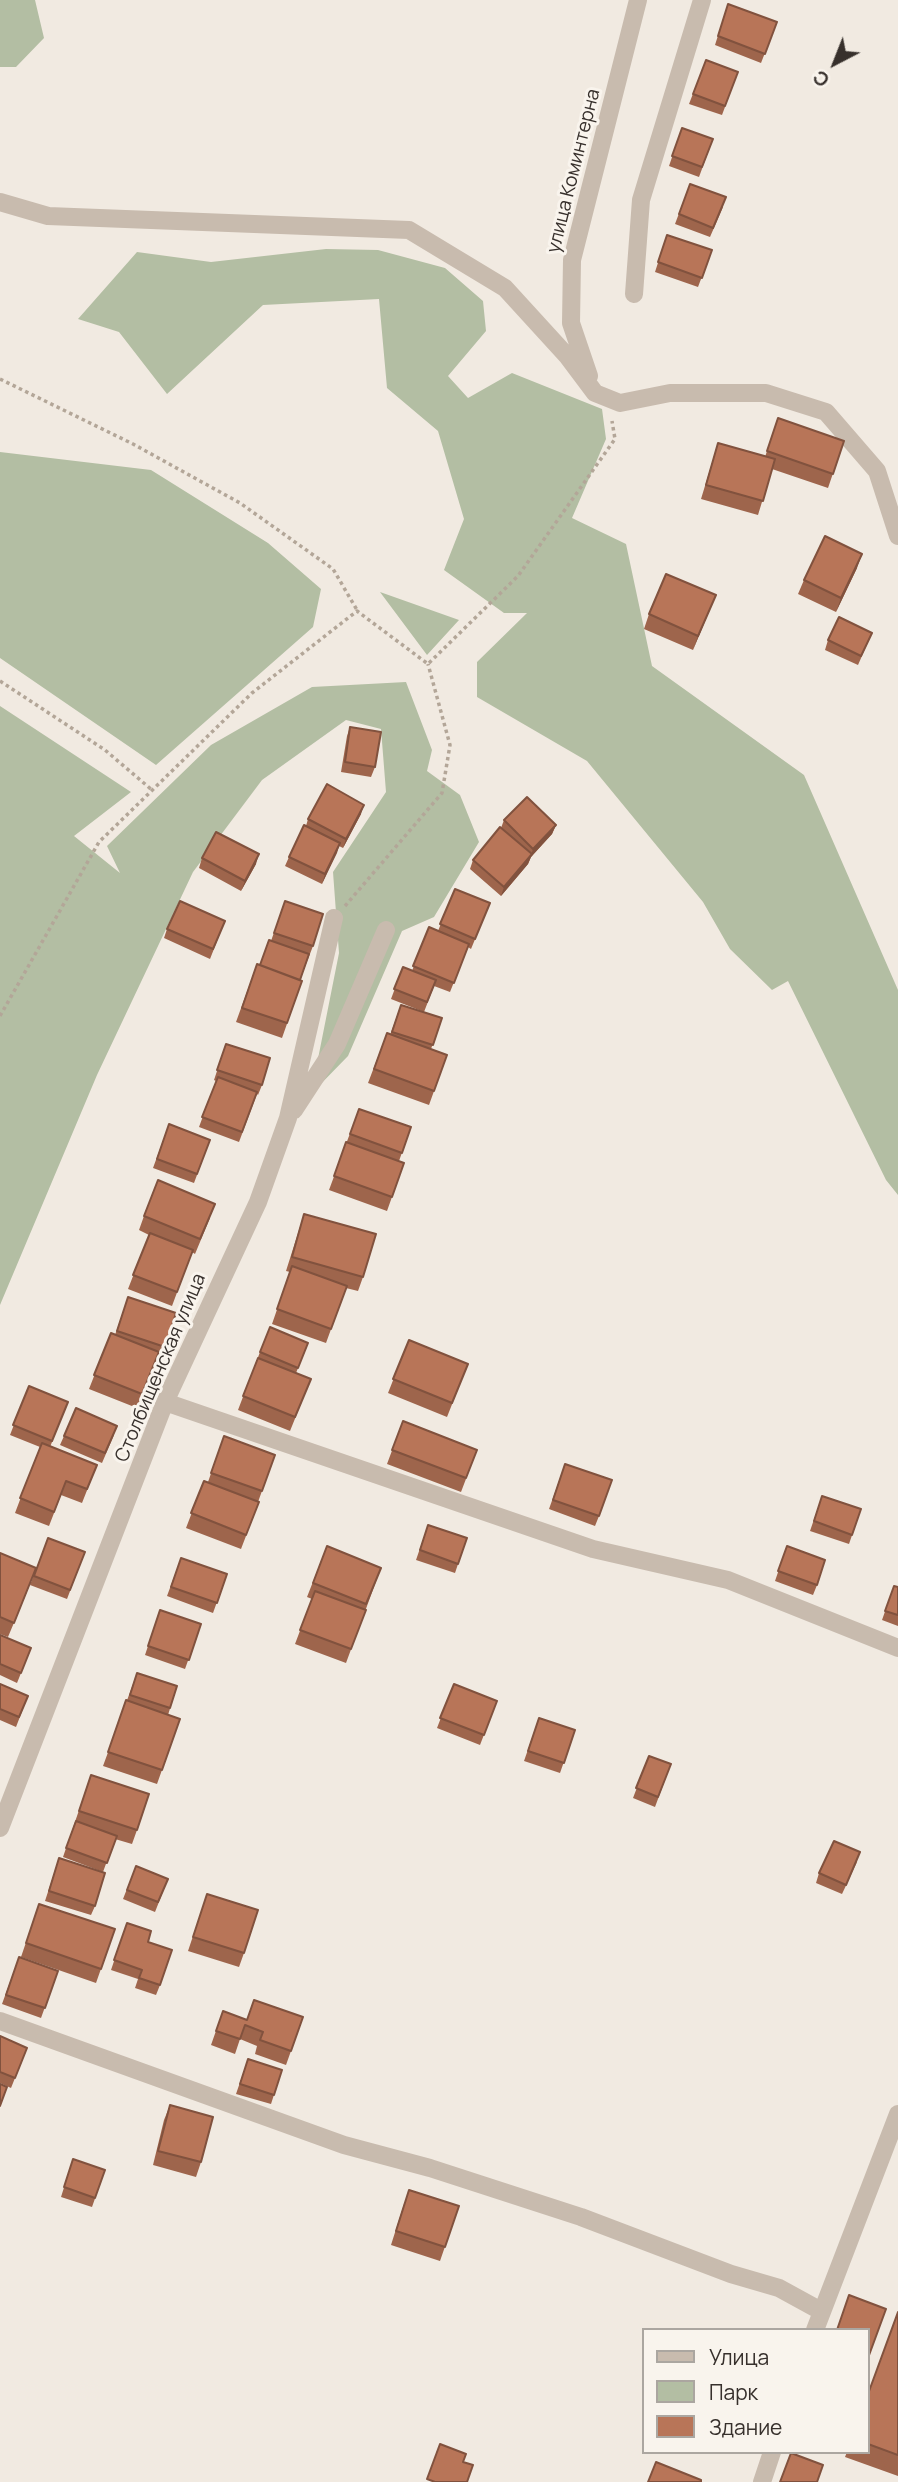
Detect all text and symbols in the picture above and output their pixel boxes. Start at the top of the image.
north arrow [800,28,870,98]
text: С [807,64,835,93]
street label: улица Коминтерна [543,87,605,255]
street label: Столбищенская улица [111,1270,211,1466]
legend [642,2328,870,2454]
text: Улица [709,2343,769,2371]
text: Парк [709,2378,758,2406]
text: Здание [709,2413,782,2441]

